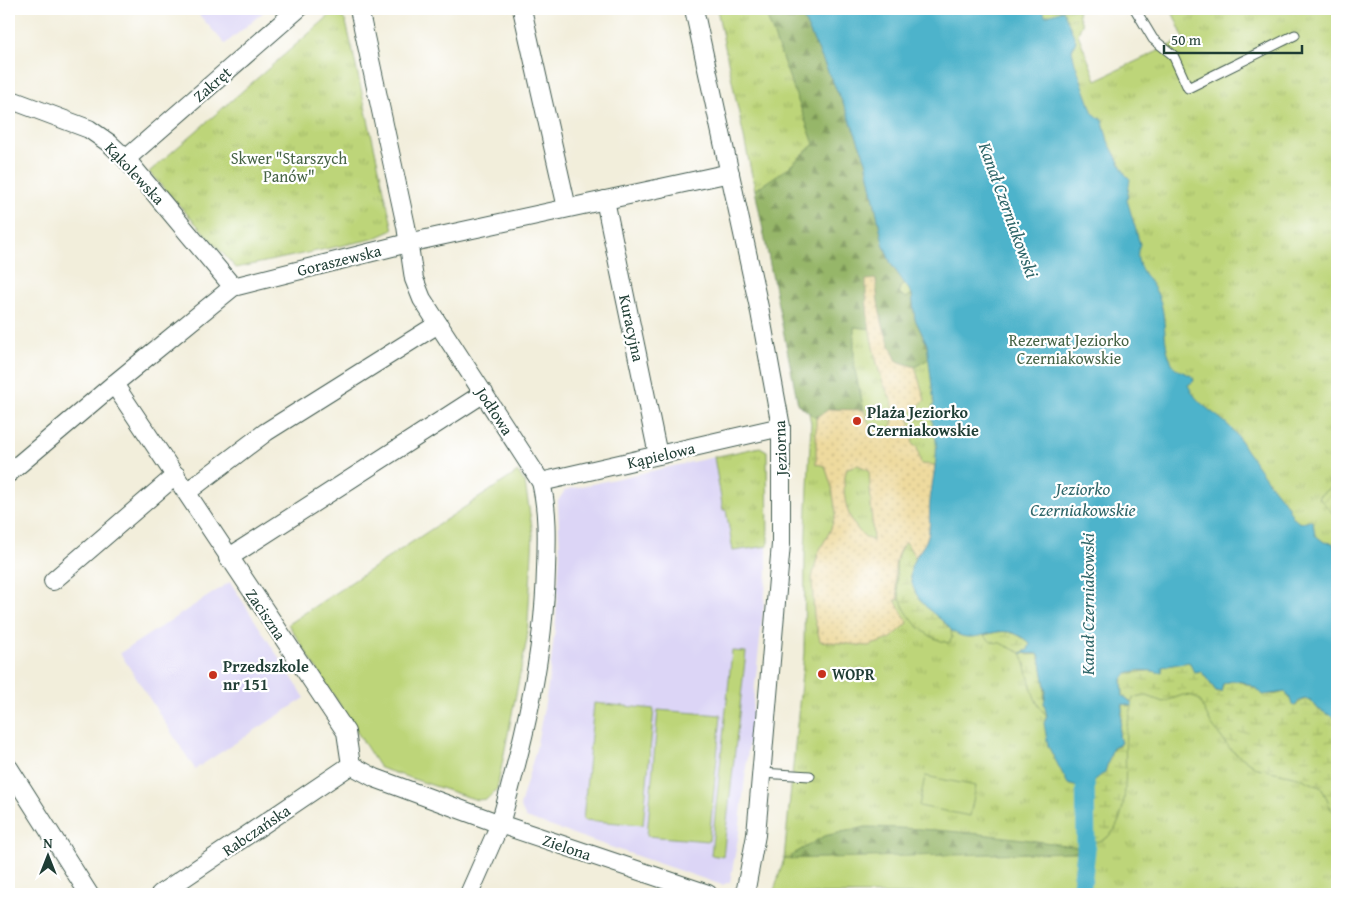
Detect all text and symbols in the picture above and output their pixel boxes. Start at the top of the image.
scale bar [1164,22,1301,54]
text: 50 m [1171,29,1202,50]
street label: Zakręt [188,60,237,107]
street label: Kąkolewska [99,136,171,210]
water label: Kanał Czerniakowski [972,138,1046,282]
park label: Skwer "Starszych Panów" [231,146,347,188]
street label: Goraszewska [294,238,384,282]
street label: Kuracyjna [613,292,651,364]
park label: Rezerwat Jeziorko Czerniakowskie [1009,328,1129,370]
street label: Jodłowa [469,381,520,440]
place label: Plaża Jeziorko Czerniakowskie [867,400,979,442]
marker: Plaża Jeziorko Czerniakowskie [851,415,863,427]
street label: Jeziorna [767,419,793,478]
street label: Kąpielowa [625,435,698,474]
water label: Jeziorko Czerniakowskie [1030,475,1136,523]
water label: Kanał Czerniakowski [1074,532,1101,676]
street label: Zaciszna [240,583,292,645]
place label: Przedszkole nr 151 [223,654,309,696]
place label: WOPR [832,662,875,686]
marker: WOPR [816,668,828,680]
marker: Przedszkole nr 151 [207,669,219,681]
street label: Rabczańska [217,798,295,862]
street label: Zielona [540,828,595,867]
north arrow [22,830,72,880]
text: N [43,833,53,853]

